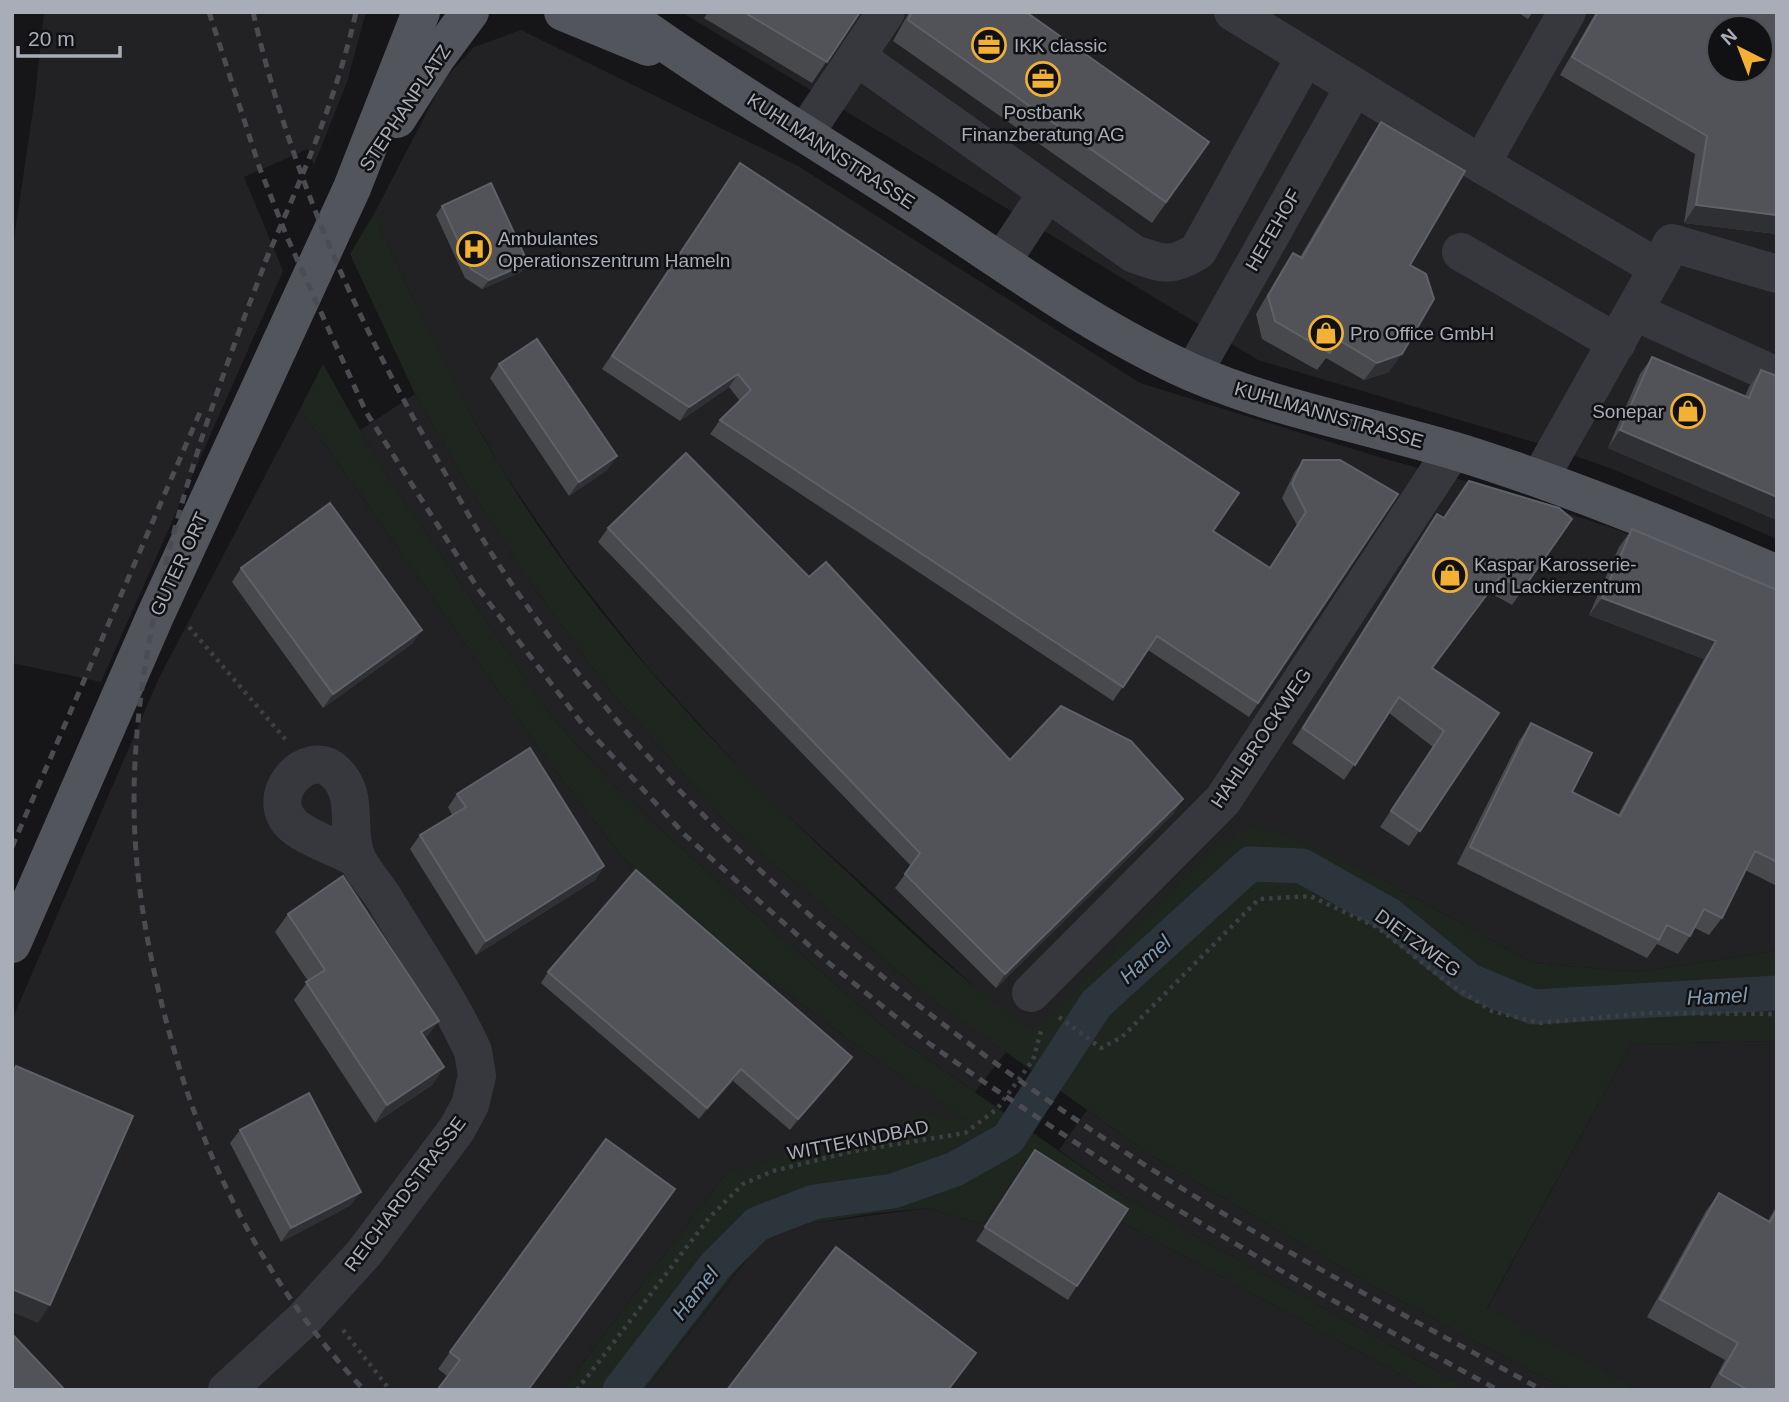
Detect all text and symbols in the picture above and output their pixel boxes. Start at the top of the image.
scale bar [18,14,119,58]
north arrow [1705,14,1775,84]
text: N [1717,24,1741,49]
office icon: IKK classic [970,26,1008,64]
text: 20 m [28,27,75,50]
place label: IKK classic [1014,35,1107,56]
street label: STEPHANPLATZ [355,41,455,175]
office icon: Postbank Finanzberatung AG [1024,60,1062,98]
street label: KUHLMANNSTRASSE [743,89,919,213]
place label: Postbank Finanzberatung AG [961,102,1125,145]
street label: HEFEHOF [1241,185,1305,275]
place label: Ambulantes Operationszentrum Hameln [498,228,730,271]
hospital icon: Ambulantes Operationszentrum Hameln [455,230,493,268]
shop icon: Pro Office GmbH [1307,314,1345,352]
place label: Pro Office GmbH [1350,323,1494,344]
street label: KUHLMANNSTRASSE [1232,378,1426,452]
shop icon: Sonepar [1669,392,1707,430]
place label: Sonepar [1592,401,1665,422]
street label: GUTER ORT [146,509,212,619]
place label: Kaspar Karosserie- und Lackierzentrum [1474,554,1641,597]
shop icon: Kaspar Karosserie- und Lackierzentrum [1431,556,1469,594]
street label: HAHLBROCKWEG [1207,664,1315,812]
street label: DIETZWEG [1371,905,1465,981]
water label: Hamel [1115,929,1176,988]
water label: Hamel [1686,983,1749,1009]
street label: REICHARDSTRASSE [340,1113,470,1275]
street label: WITTEKINDBAD [786,1116,930,1164]
water label: Hamel [667,1261,724,1324]

